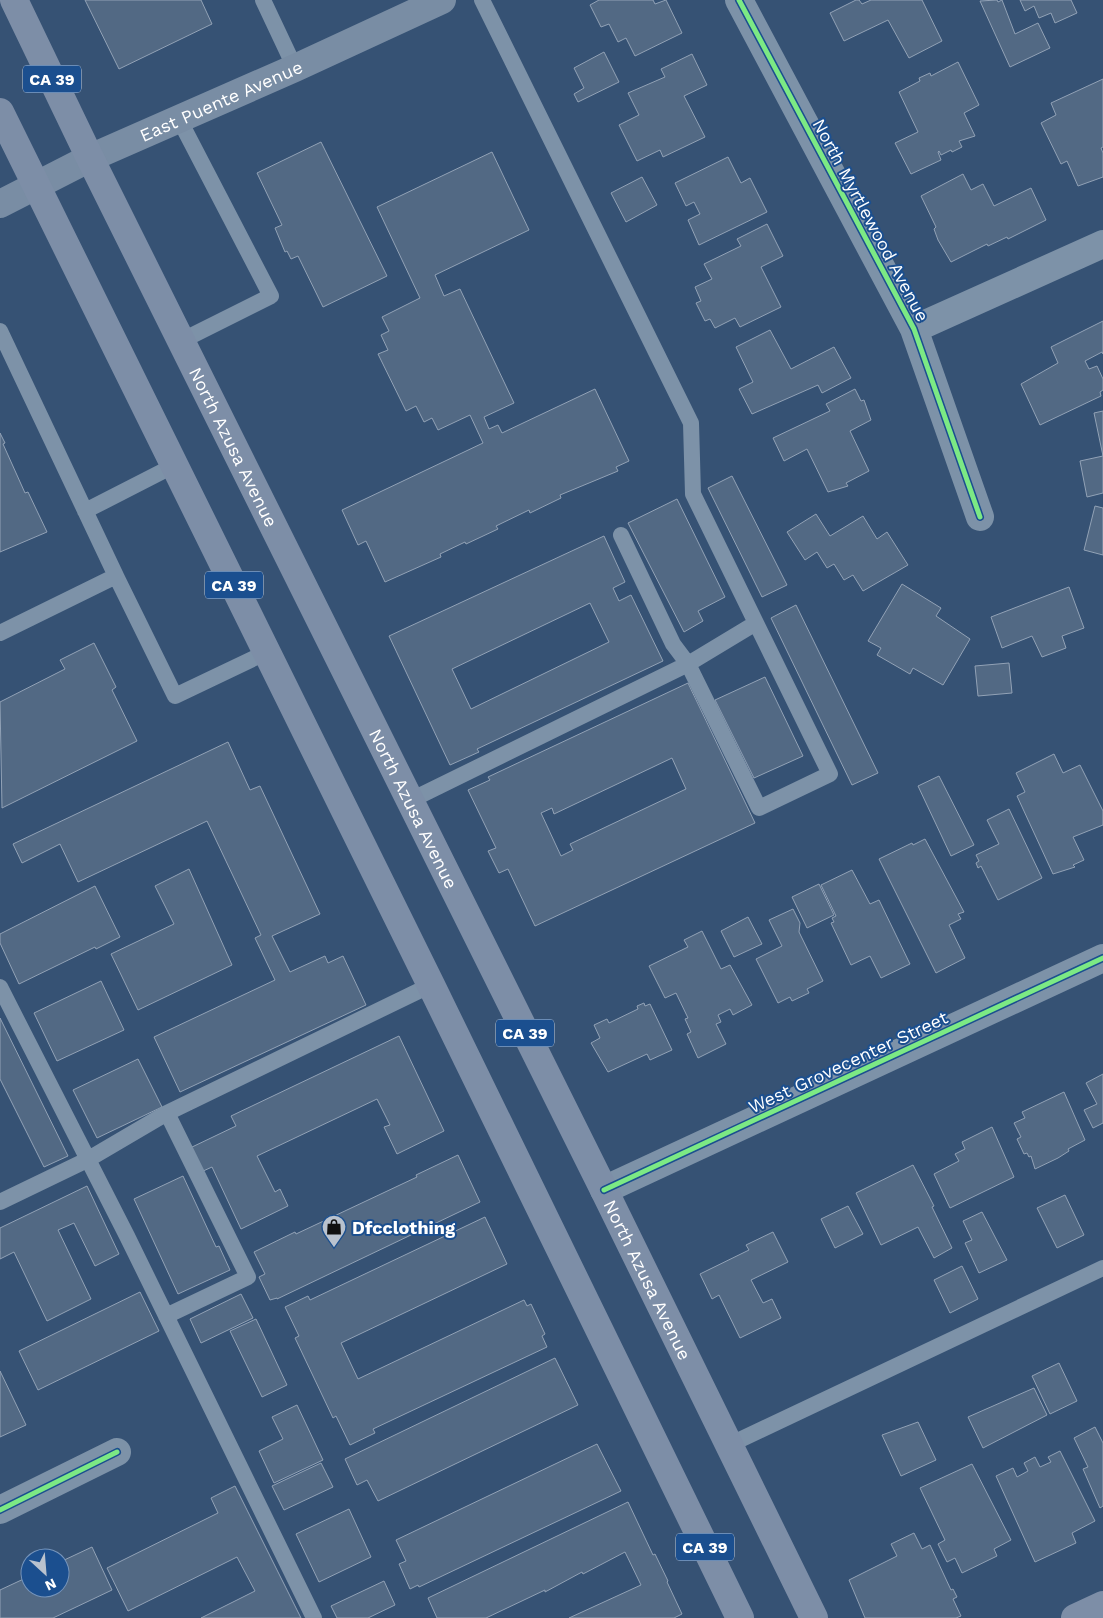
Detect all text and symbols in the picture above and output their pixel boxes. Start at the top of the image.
street label: East Puente Avenue [136,56,306,145]
road number: CA 39 [23,66,81,92]
street label: North Myrtlewood Avenue [808,115,934,325]
street label: North Azusa Avenue [185,363,282,530]
road number: CA 39 [205,572,263,598]
street label: North Azusa Avenue [365,725,463,892]
street label: West Grovecenter Street [745,1006,951,1117]
road number: CA 39 [496,1020,554,1046]
street label: North Azusa Avenue [600,1196,696,1363]
shop icon: Dfcclothing [321,1214,347,1248]
place label: Dfcclothing [352,1217,456,1238]
road number: CA 39 [676,1534,734,1560]
north arrow [20,1548,70,1598]
text: N [43,1575,59,1594]

